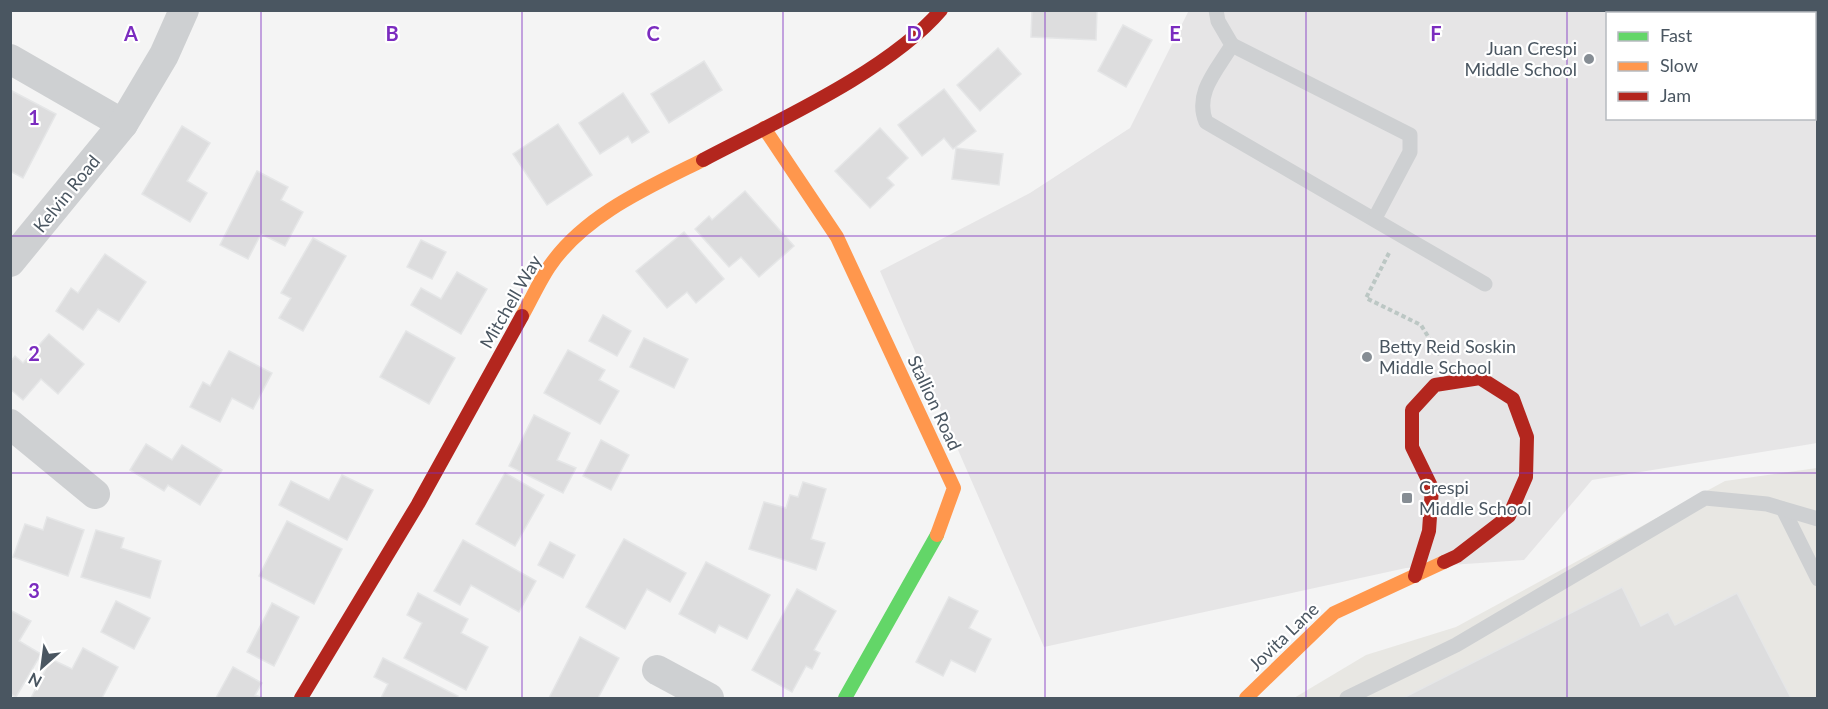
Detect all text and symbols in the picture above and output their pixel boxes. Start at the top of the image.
legend [1606,12,1816,120]
text: A [123,21,138,45]
text: B [385,21,399,45]
text: C [646,21,660,45]
text: D [906,21,922,45]
text: E [1169,21,1181,45]
text: F [1430,21,1442,45]
text: Fast [1660,24,1693,46]
place label: Juan Crespi Middle School [1465,37,1577,80]
marker: Juan Crespi Middle School [1582,52,1596,66]
text: Slow [1660,54,1698,76]
text: Jam [1660,84,1691,106]
text: 1 [28,105,40,129]
street label: Kelvin Road [28,150,104,237]
street label: Mitchell Way [475,250,546,352]
place label: Betty Reid Soskin Middle School [1379,335,1516,378]
text: 2 [28,341,40,365]
marker: Betty Reid Soskin Middle School [1360,350,1374,364]
street label: Stallion Road [903,352,967,454]
place label: Crespi Middle School [1419,476,1531,519]
marker: Crespi Middle School [1400,491,1414,505]
text: 3 [28,578,40,602]
street label: Jovita Lane [1244,598,1323,675]
north arrow [12,637,72,697]
text: N [25,669,45,692]

